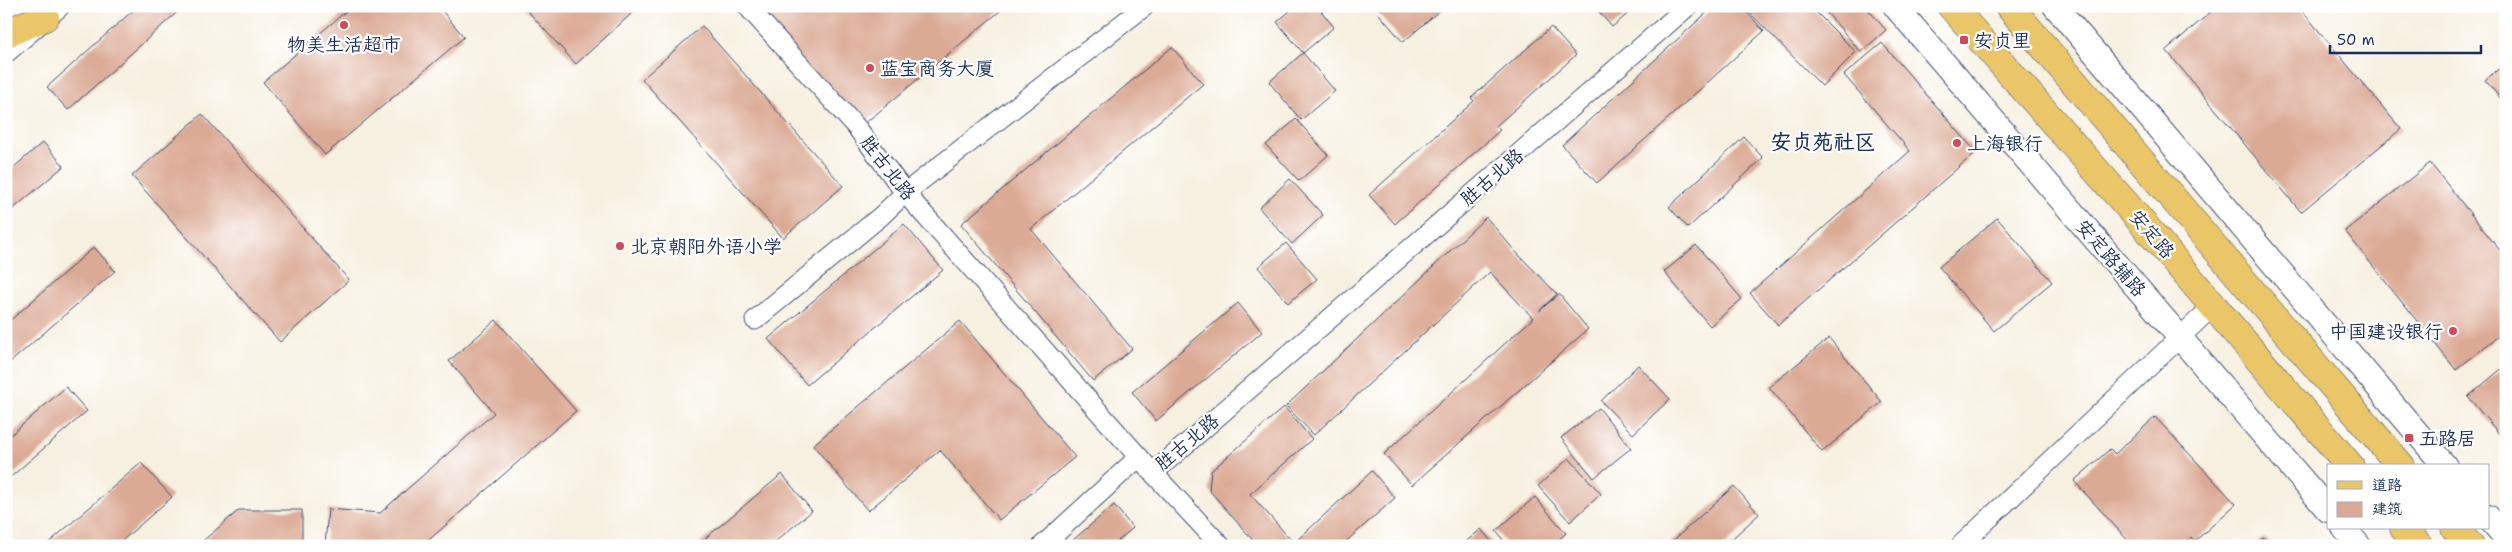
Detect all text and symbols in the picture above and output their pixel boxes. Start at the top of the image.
marker: 物美生活超市 [338,19,350,31]
scale bar [2330,22,2481,54]
place label: 安贞里 [1974,28,2031,53]
text: 50 m [2337,30,2375,50]
place label: 物美生活超市 [287,32,401,57]
marker: 安贞里 [1958,34,1970,46]
place label: 蓝宝商务大厦 [880,56,994,81]
marker: 蓝宝商务大厦 [864,62,876,74]
district label: 安贞苑社区 [1771,128,1876,156]
street label: 胜古北路 [855,130,921,206]
place label: 上海银行 [1967,131,2043,156]
marker: 上海银行 [1951,137,1963,149]
street label: 胜古北路 [1455,143,1529,211]
street label: 安定路 [2124,204,2180,264]
street label: 安定路辅路 [2070,214,2152,302]
place label: 北京朝阳外语小学 [630,234,782,259]
marker: 北京朝阳外语小学 [614,240,626,252]
place label: 中国建设银行 [2329,319,2443,344]
marker: 中国建设银行 [2447,325,2459,337]
street label: 胜古北路 [1150,408,1224,476]
place label: 五路居 [2419,426,2476,451]
marker: 五路居 [2403,432,2415,444]
legend [2327,464,2490,530]
text: 道路 [2372,475,2402,495]
text: 建筑 [2372,499,2402,519]

